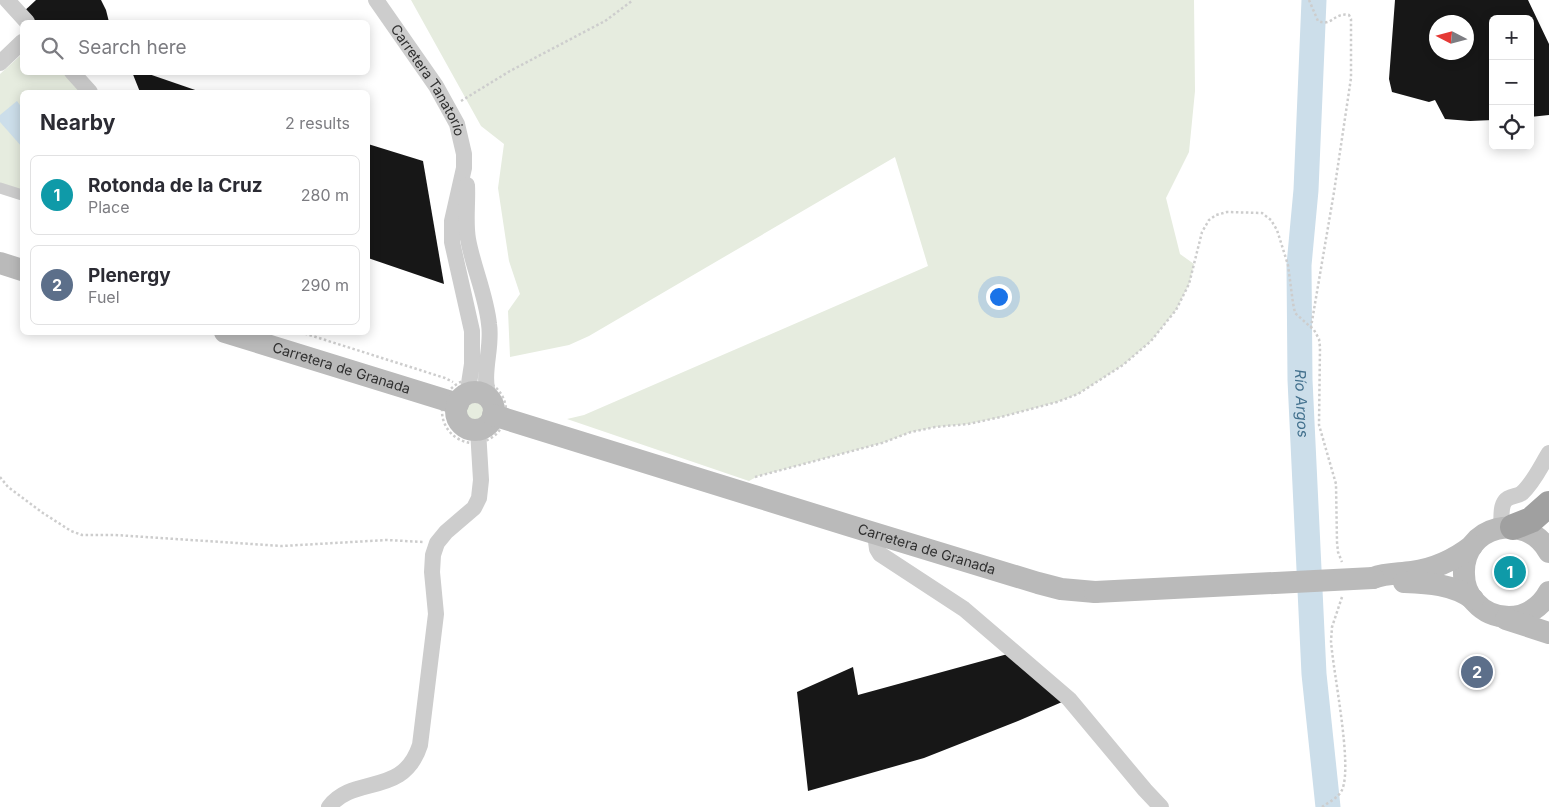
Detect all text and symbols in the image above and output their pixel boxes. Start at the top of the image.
north arrow [1429,15,1474,60]
map controls [1489,15,1534,150]
button: + [1489,15,1534,60]
search box [20,20,370,75]
street label: Carretera Tanatorio [388,21,469,138]
icon: search [38,34,66,62]
text: Search here [78,36,187,59]
button: − [1489,60,1534,105]
button: locate [1489,105,1534,150]
text: Nearby [40,110,115,135]
text: 2 results [285,113,350,133]
text: Rotonda de la Cruz [88,174,263,197]
text: 1 [54,185,60,205]
text: 280 m [301,185,349,205]
text: Place [88,197,130,217]
text: Plenergy [88,264,171,287]
text: 2 [52,275,62,295]
text: 290 m [301,275,349,295]
your location [986,284,1012,310]
text: Fuel [88,287,120,307]
street label: Carretera de Granada [271,338,413,397]
water label: Río Argos [1291,369,1313,438]
street label: Carretera de Granada [856,520,998,578]
pin: 1 [1494,553,1526,591]
pin: 2 [1461,653,1493,691]

